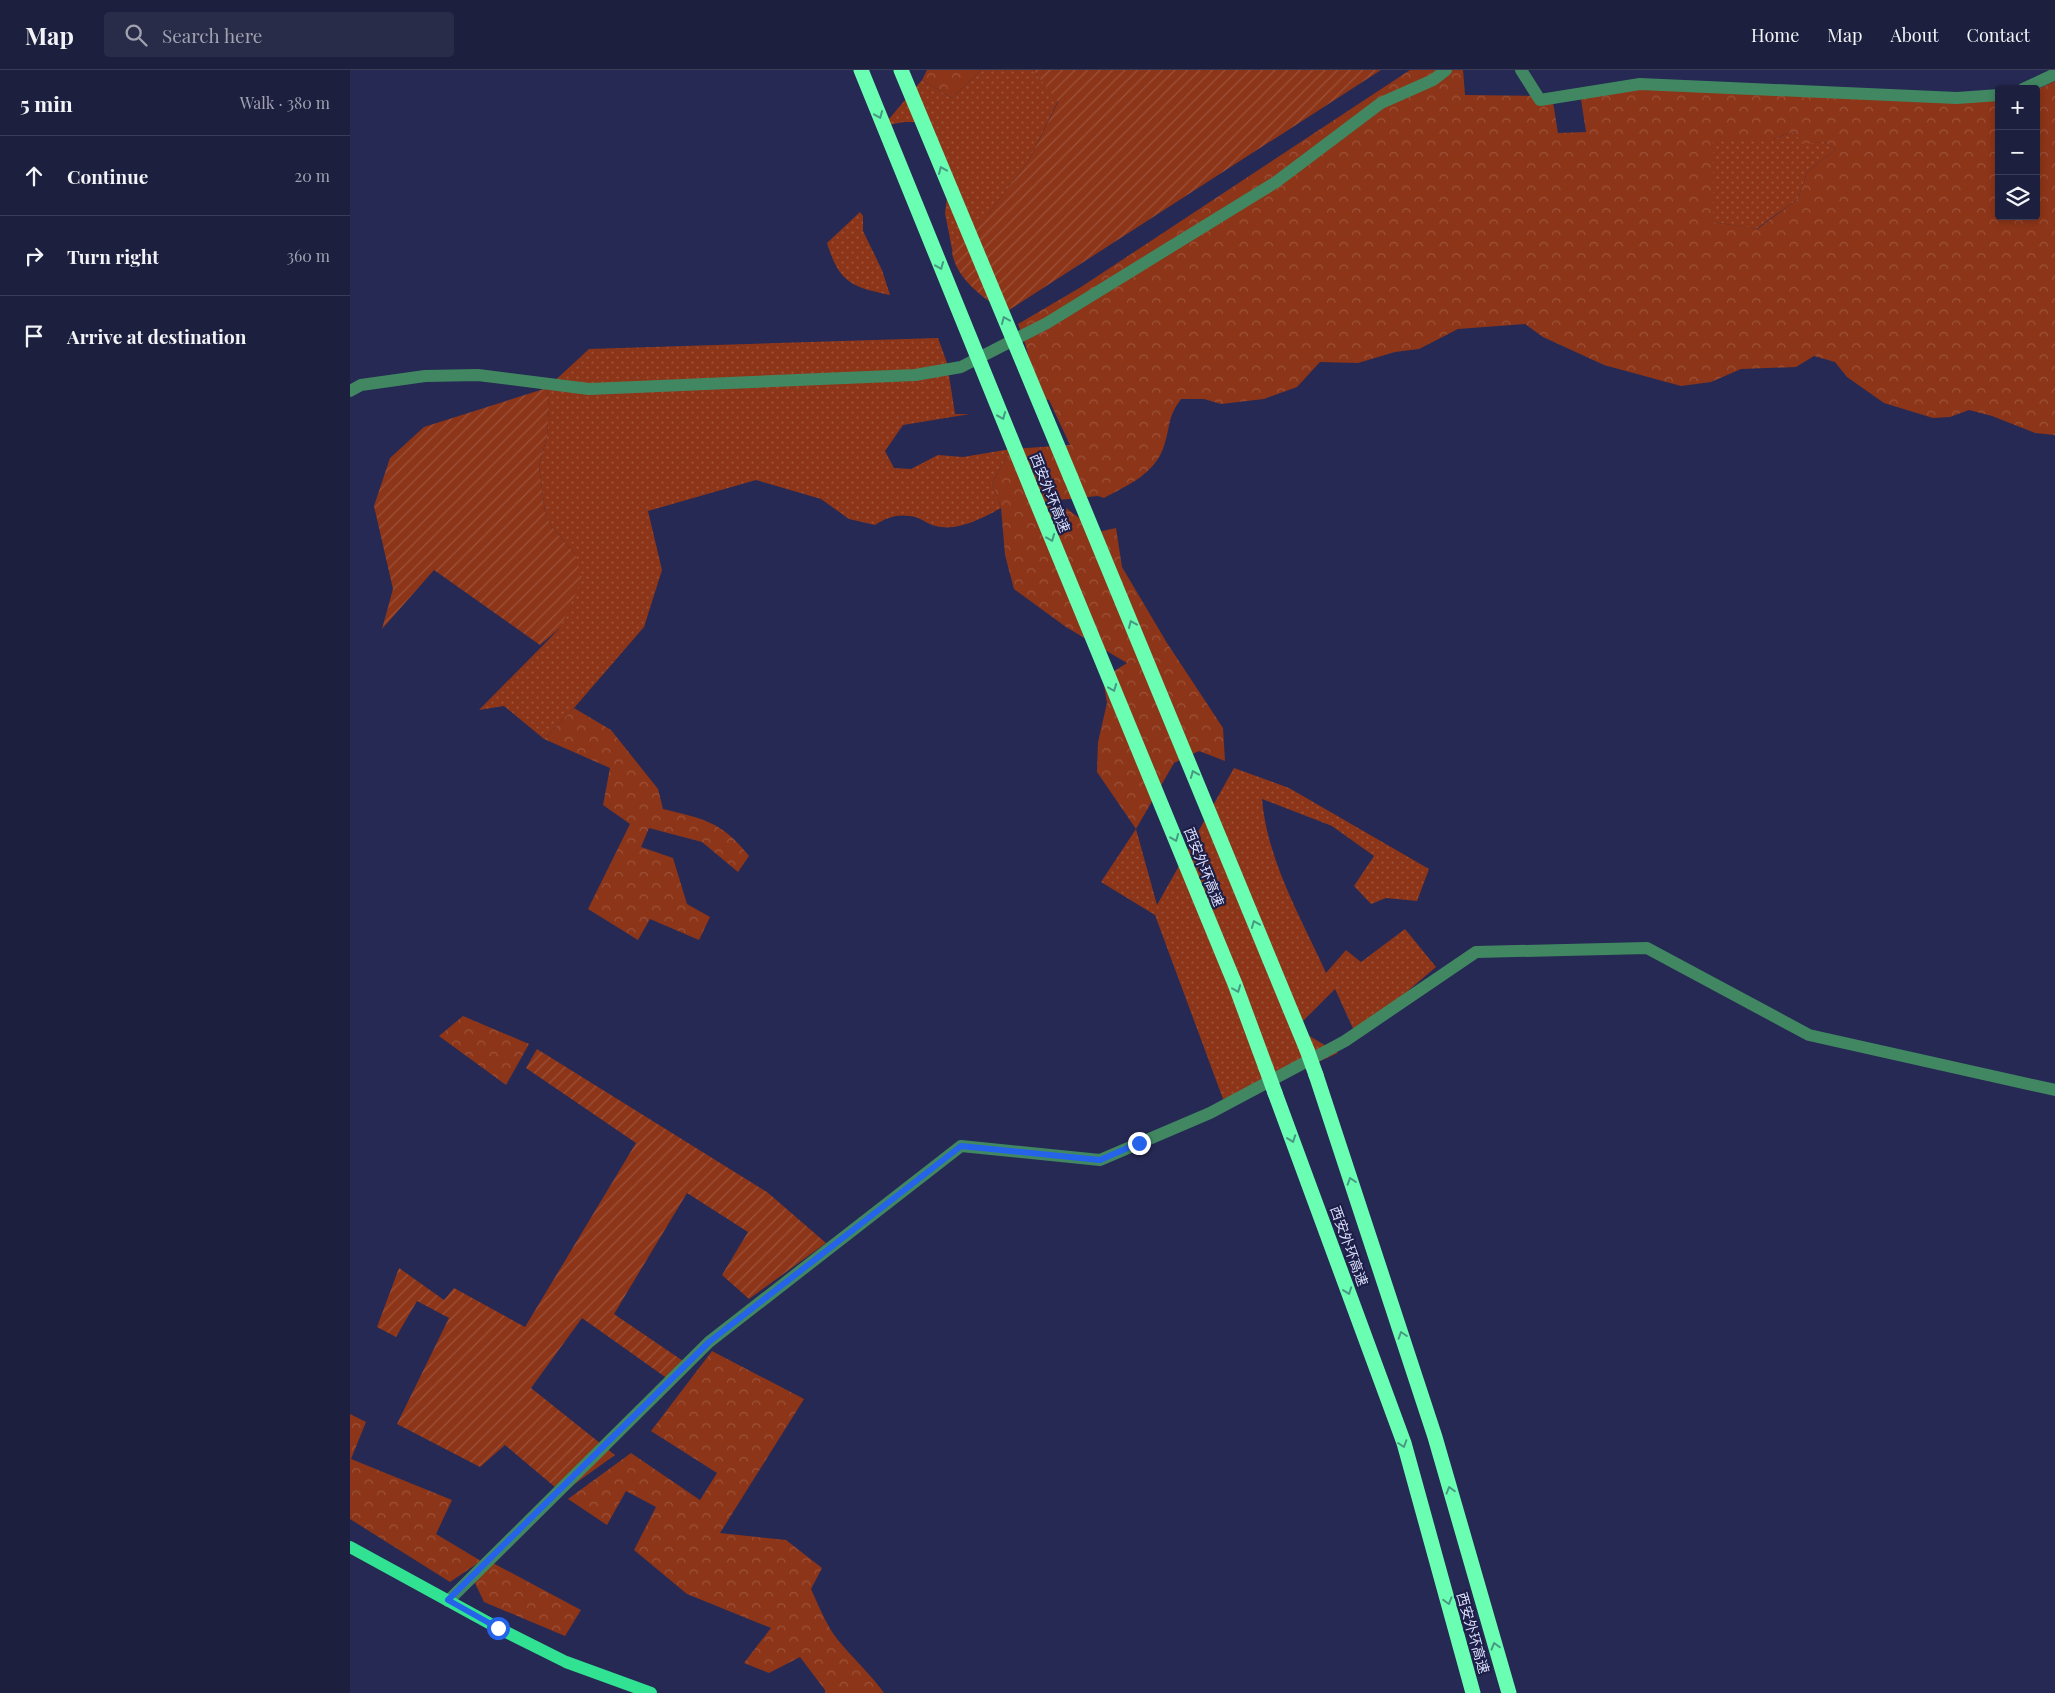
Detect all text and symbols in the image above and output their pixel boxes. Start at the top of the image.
search box [104,12,454,57]
text: Map [25,19,74,51]
icon: search [122,21,150,49]
text: Search here [162,22,262,48]
text: Home [1751,23,1799,47]
text: Map [1827,23,1862,47]
text: About [1890,23,1939,47]
text: Contact [1967,23,2030,47]
map controls [1995,85,2040,220]
button: + [1995,85,2040,130]
text: 5 min [20,89,73,117]
text: Walk · 380 m [240,92,330,113]
one-way arrow [873,110,883,119]
button: − [1995,130,2040,175]
icon: ahead [20,162,48,190]
text: Continue [67,163,148,189]
text: 20 m [295,165,330,186]
one-way arrow [938,166,949,175]
button: layers [1995,175,2040,220]
icon: right [20,242,48,270]
text: Turn right [67,243,159,269]
text: 360 m [287,245,330,266]
one-way arrow [934,261,945,270]
one-way arrow [1000,316,1011,325]
icon: arrive [20,322,48,350]
text: Arrive at destination [67,323,247,349]
one-way arrow [995,411,1006,420]
street label: 西安外环高速 [1026,450,1075,535]
one-way arrow [1045,533,1056,542]
one-way arrow [1127,620,1138,629]
one-way arrow [1107,683,1117,692]
one-way arrow [1189,770,1200,779]
street label: 西安外环高速 [1180,824,1229,909]
one-way arrow [1169,833,1179,842]
one-way arrow [1251,920,1261,929]
one-way arrow [1230,984,1241,993]
route end [1128,1132,1151,1155]
one-way arrow [1286,1134,1296,1143]
one-way arrow [1347,1177,1357,1185]
street label: 西安外环高速 [1326,1203,1373,1289]
one-way arrow [1342,1287,1352,1295]
one-way arrow [1397,1331,1407,1340]
one-way arrow [1398,1439,1408,1448]
one-way arrow [1446,1486,1456,1495]
street label: 西安外环高速 [1453,1590,1494,1676]
one-way arrow [1442,1596,1452,1604]
route start [487,1617,510,1640]
one-way arrow [1491,1643,1501,1651]

